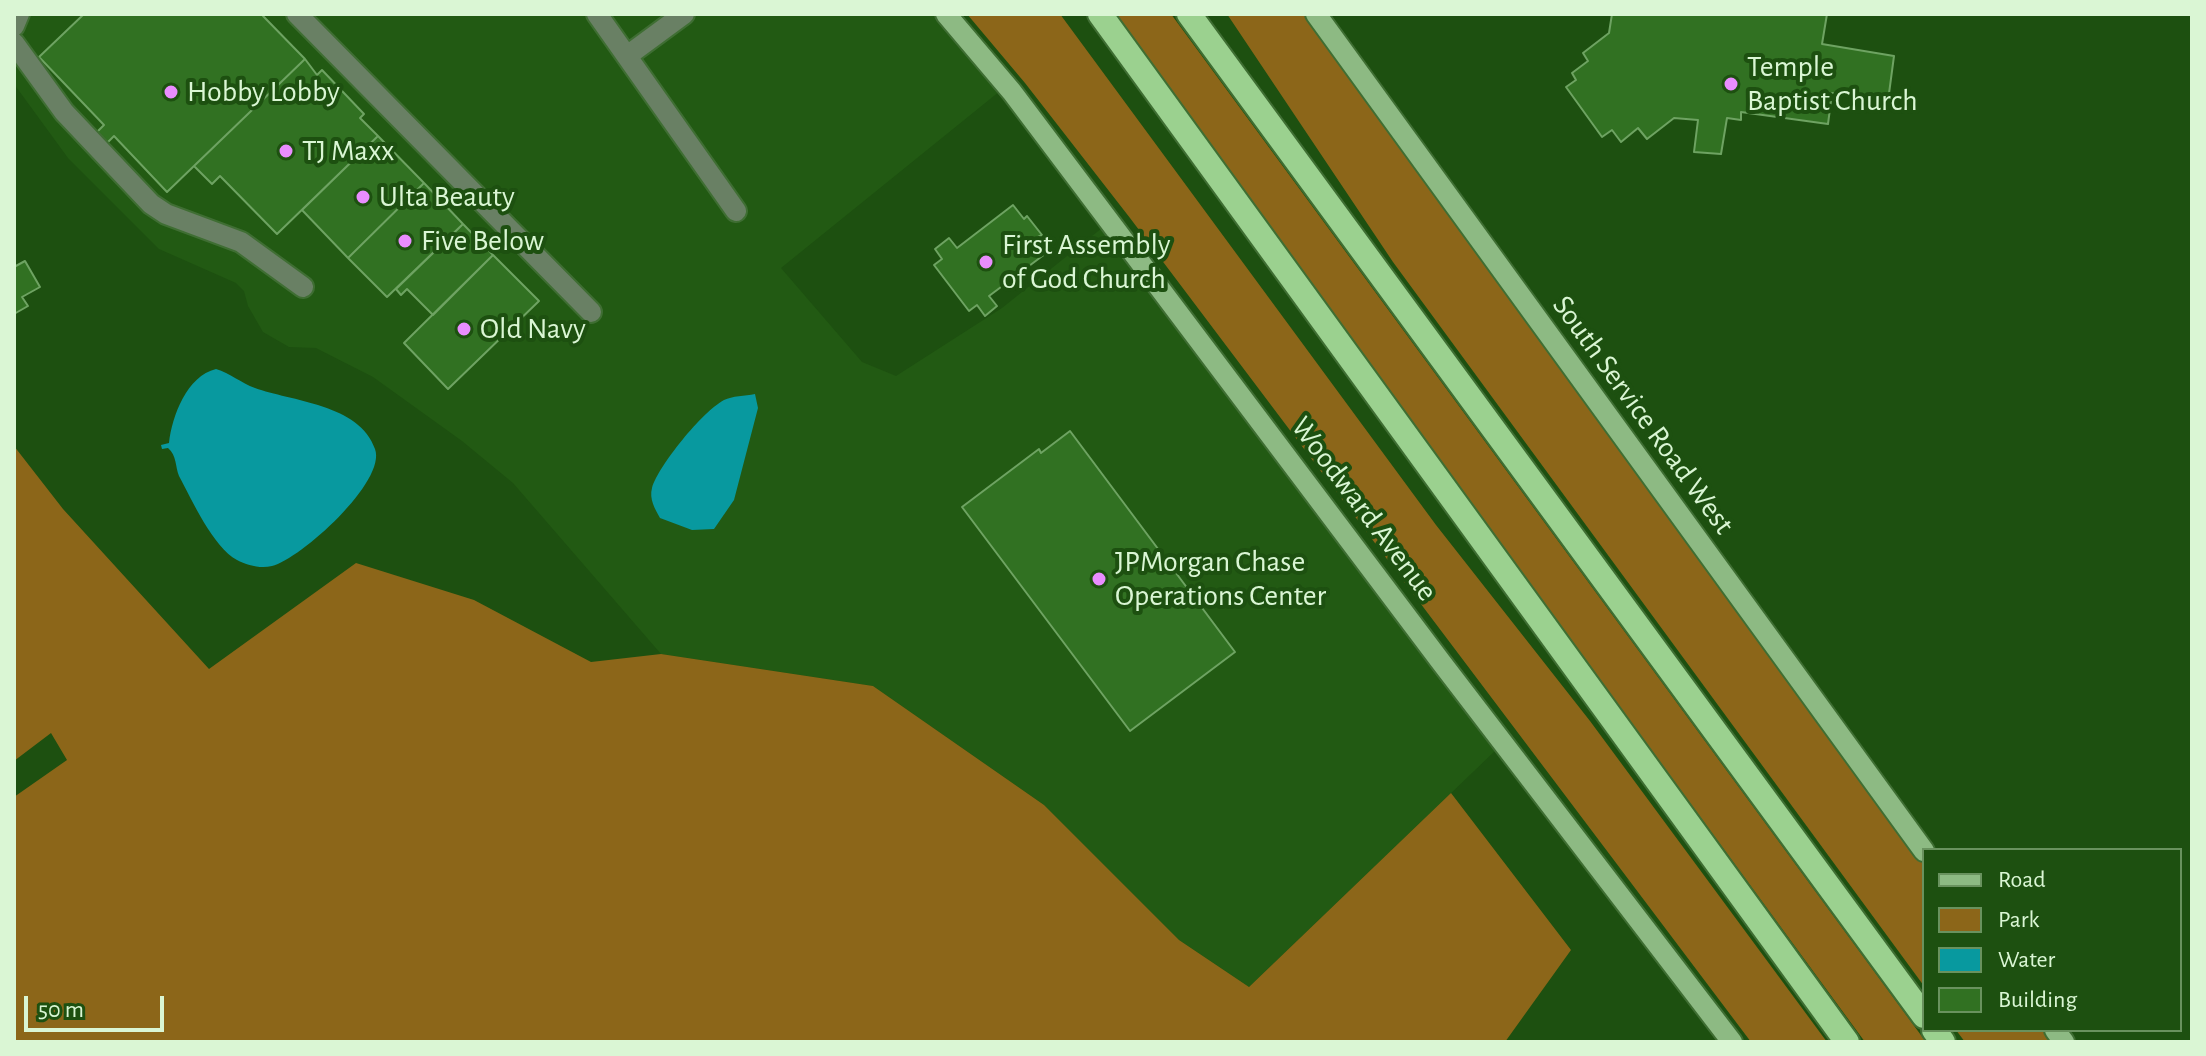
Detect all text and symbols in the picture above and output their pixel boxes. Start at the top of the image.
place label: Temple Baptist Church [1747,49,1918,120]
place label: Hobby Lobby [187,74,340,110]
marker: Temple Baptist Church [1722,75,1740,93]
marker: Hobby Lobby [162,83,180,101]
place label: TJ Maxx [302,133,394,169]
marker: TJ Maxx [277,142,295,160]
place label: Ulta Beauty [379,179,515,215]
marker: Ulta Beauty [354,188,372,206]
place label: Five Below [421,223,544,259]
place label: First Assembly of God Church [1002,227,1171,298]
marker: Five Below [396,232,414,250]
marker: First Assembly of God Church [977,253,995,271]
street label: South Service Road West [1544,289,1742,541]
place label: Old Navy [480,311,586,347]
marker: Old Navy [455,320,473,338]
street label: Woodward Avenue [1283,410,1445,608]
place label: JPMorgan Chase Operations Center [1115,544,1326,614]
marker: JPMorgan Chase Operations Center [1090,570,1108,588]
legend [1922,848,2182,1032]
text: Road [1998,868,2046,892]
text: Park [1998,908,2039,932]
text: Water [1998,948,2055,972]
scale bar [28,980,168,1030]
text: Building [1998,988,2077,1012]
text: 50 m [38,998,84,1022]

